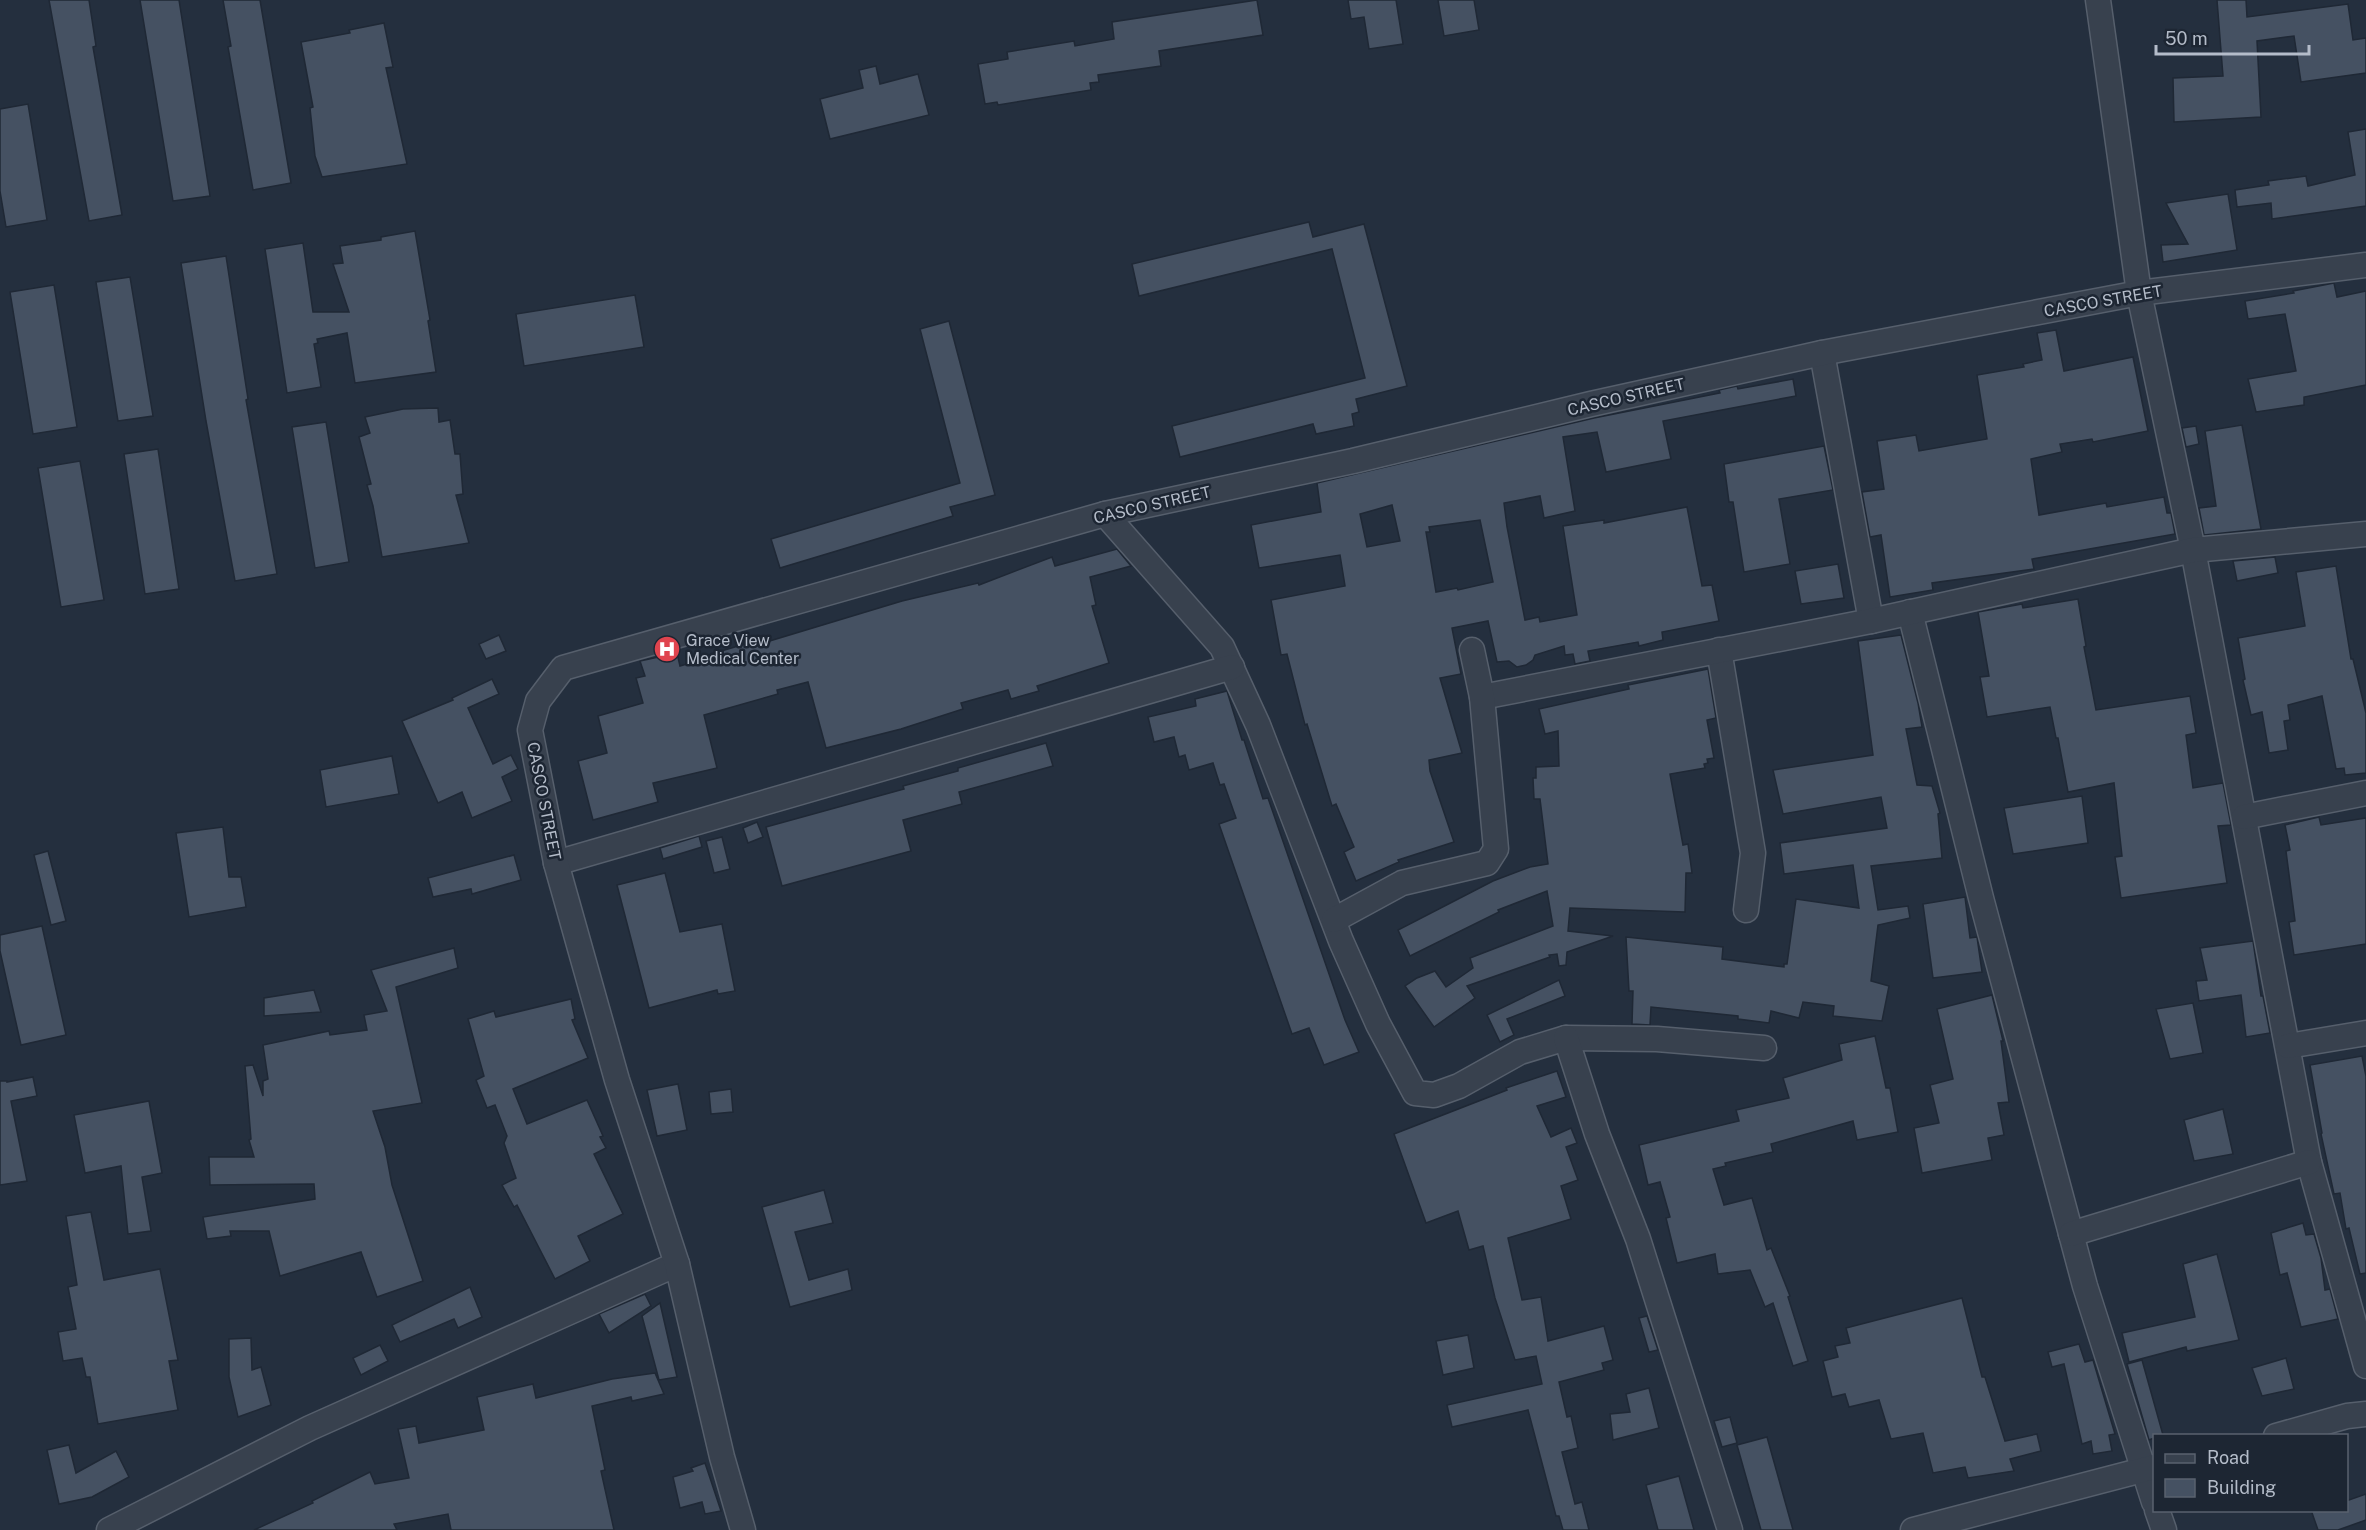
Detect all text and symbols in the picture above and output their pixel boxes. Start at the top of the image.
scale bar [2156,18,2309,56]
text: 50 m [2165,28,2208,49]
street label: CASCO STREET [2042,281,2164,321]
street label: CASCO STREET [1566,374,1687,420]
street label: CASCO STREET [1092,482,1213,528]
place label: Grace View Medical Center [686,631,799,668]
hospital icon: Grace View Medical Center [652,634,682,664]
street label: CASCO STREET [523,740,565,862]
legend [2153,1434,2348,1512]
text: Road [2207,1447,2250,1468]
text: Building [2207,1477,2276,1498]

